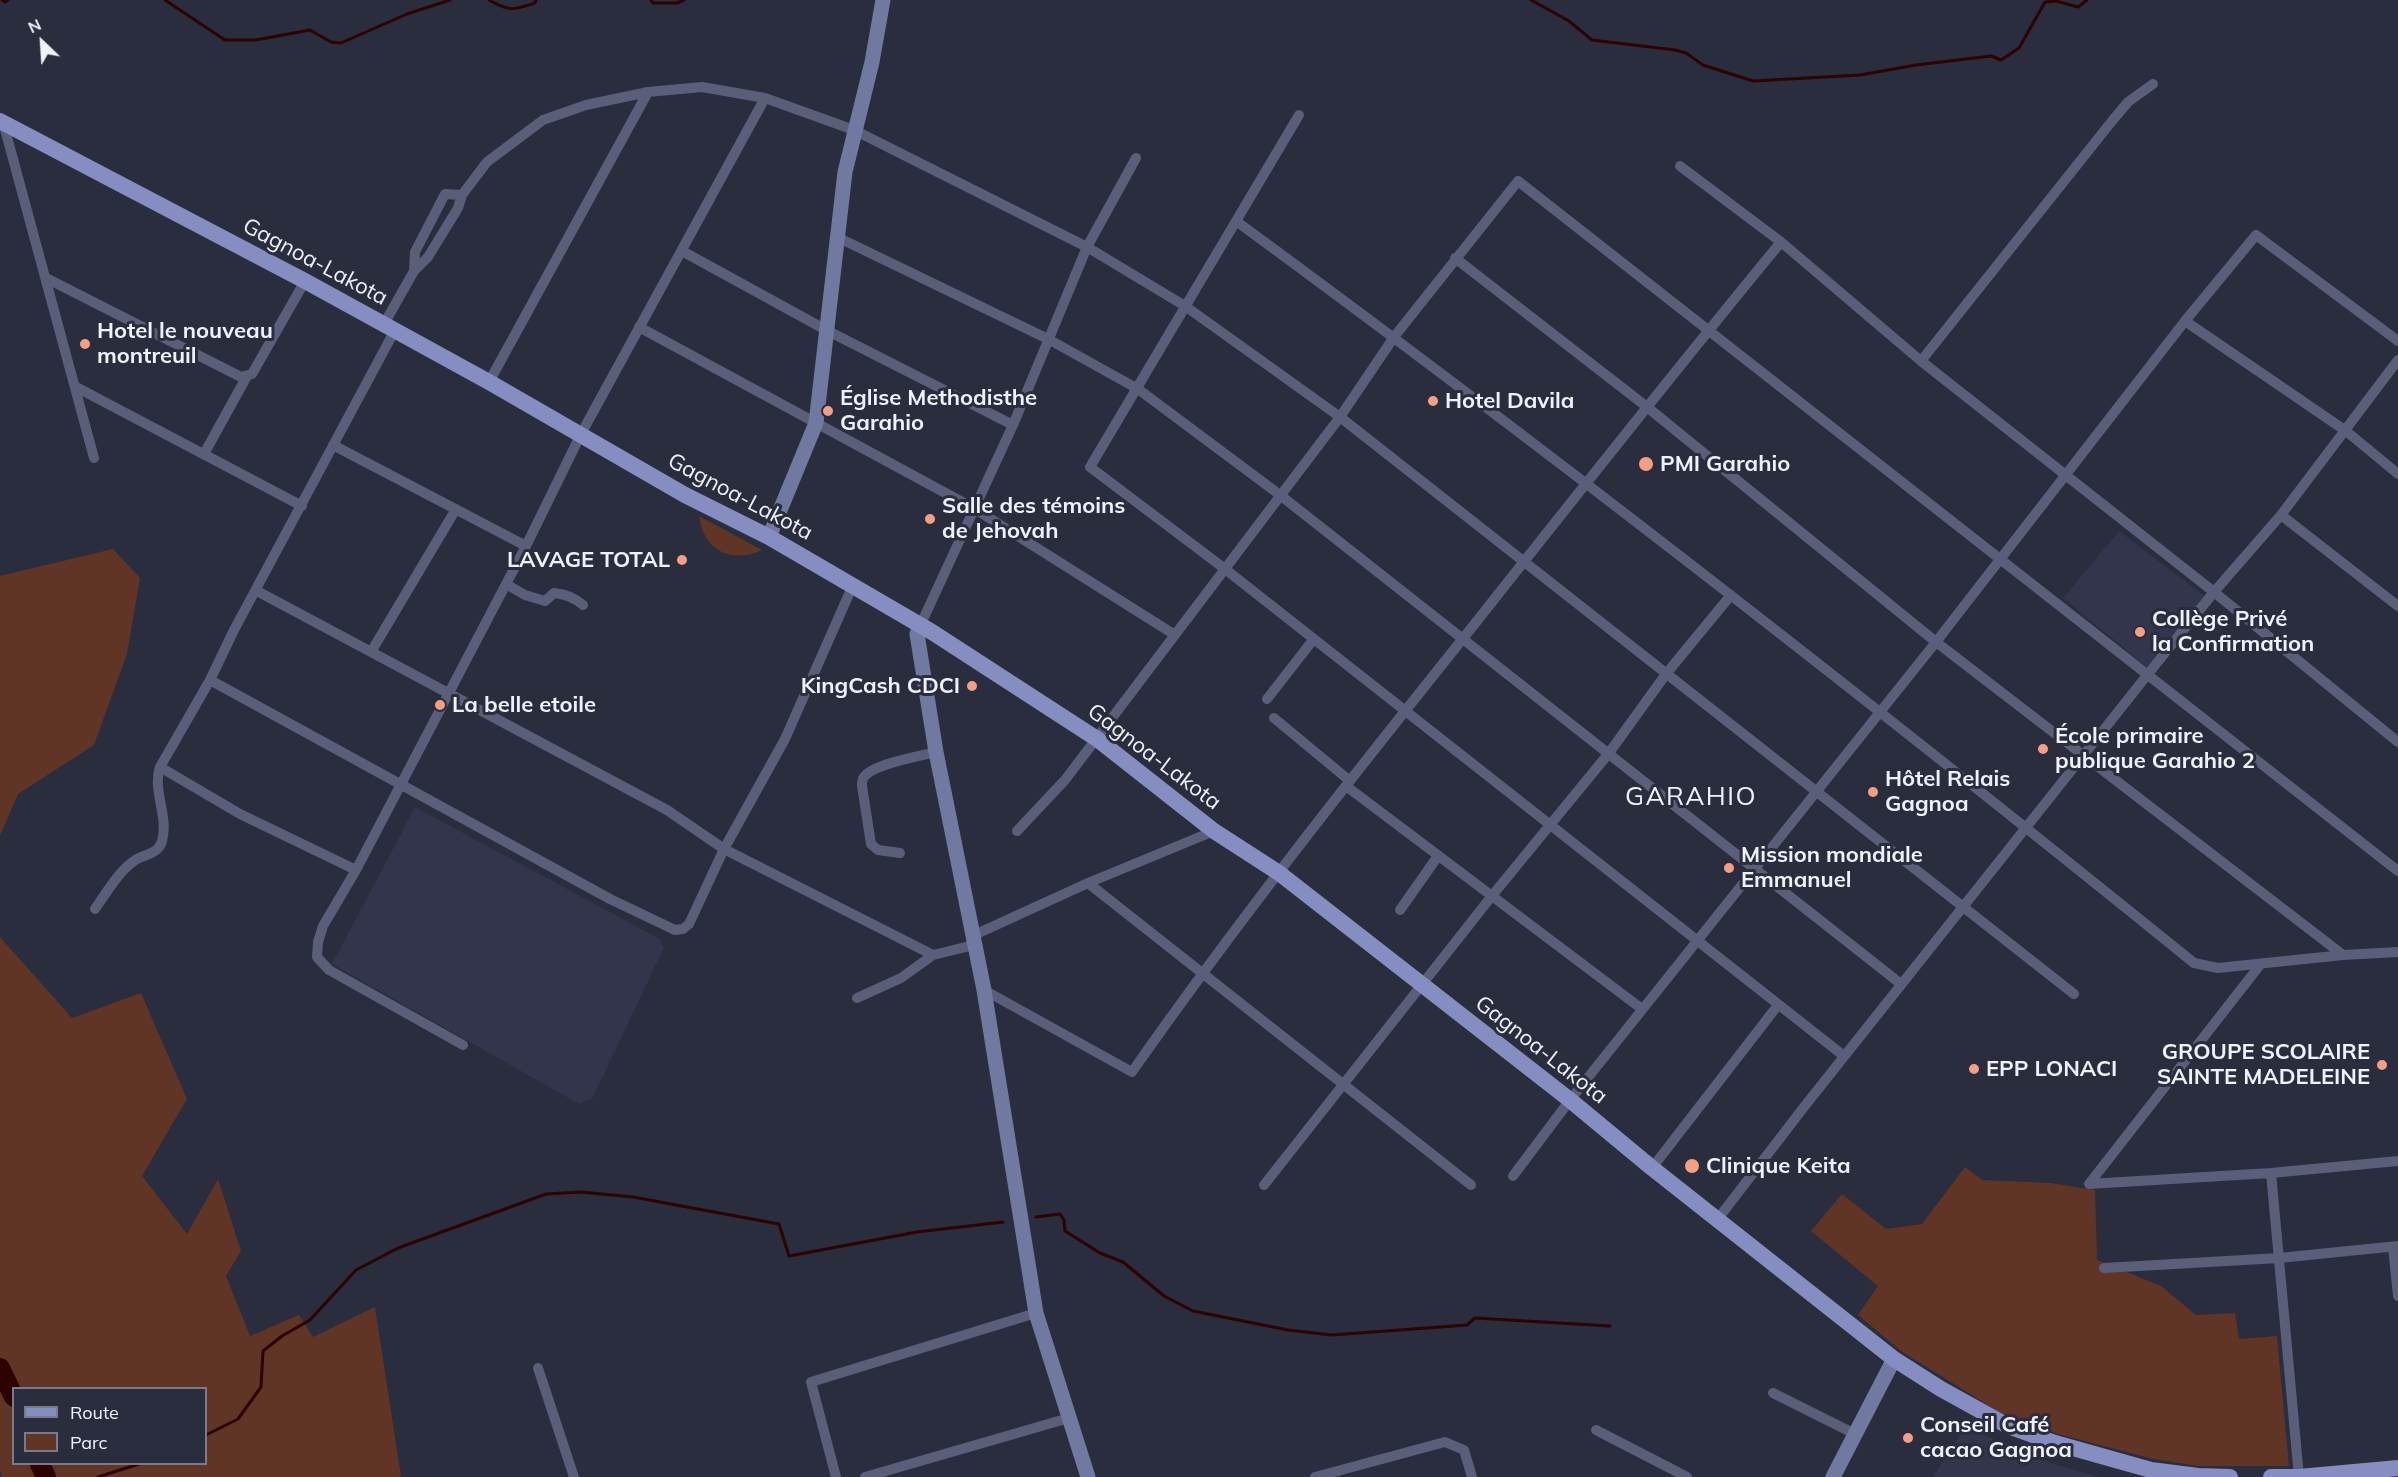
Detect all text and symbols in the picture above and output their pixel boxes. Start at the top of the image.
north arrow [12,12,72,72]
text: N [25,14,44,37]
street label: Gagnoa-Lakota [238,213,392,311]
place label: Hotel le nouveau montreuil [97,318,273,370]
marker: Hotel le nouveau montreuil [78,337,92,351]
place label: Église Methodisthe Garahio [840,385,1037,436]
place label: Hotel Davila [1445,388,1574,414]
marker: Hotel Davila [1426,394,1440,408]
marker: Église Methodisthe Garahio [821,404,835,418]
street label: Gagnoa-Lakota [663,448,817,546]
place label: PMI Garahio [1660,451,1790,477]
marker: PMI Garahio [1637,455,1655,473]
place label: Salle des témoins de Jehovah [942,493,1125,544]
marker: Salle des témoins de Jehovah [923,512,937,526]
place label: LAVAGE TOTAL [507,547,670,573]
marker: LAVAGE TOTAL [675,553,689,567]
place label: Collège Privé la Confirmation [2152,606,2314,658]
marker: Collège Privé la Confirmation [2133,625,2147,639]
place label: KingCash CDCI [801,673,960,699]
marker: KingCash CDCI [965,679,979,693]
place label: La belle etoile [452,692,596,718]
marker: La belle etoile [433,698,447,712]
street label: Gagnoa-Lakota [1082,698,1226,816]
place label: École primaire publique Garahio 2 [2055,723,2255,774]
marker: École primaire publique Garahio 2 [2036,742,2050,756]
place label: Hôtel Relais Gagnoa [1885,766,2010,818]
district label: GARAHIO [1625,781,1757,813]
marker: Hôtel Relais Gagnoa [1866,785,1880,799]
place label: Mission mondiale Emmanuel [1741,842,1923,894]
marker: Mission mondiale Emmanuel [1722,861,1736,875]
street label: Gagnoa-Lakota [1470,990,1612,1110]
place label: GROUPE SCOLAIRE SAINTE MADELEINE [2157,1039,2370,1090]
place label: EPP LONACI [1986,1056,2117,1082]
marker: GROUPE SCOLAIRE SAINTE MADELEINE [2375,1058,2389,1072]
marker: EPP LONACI [1967,1062,1981,1076]
place label: Clinique Keita [1706,1153,1851,1179]
marker: Clinique Keita [1683,1157,1701,1175]
legend [12,1387,207,1465]
text: Route [70,1401,119,1424]
place label: Conseil Café cacao Gagnoa [1920,1412,2072,1464]
text: Parc [70,1431,107,1454]
marker: Conseil Café cacao Gagnoa [1901,1431,1915,1445]

